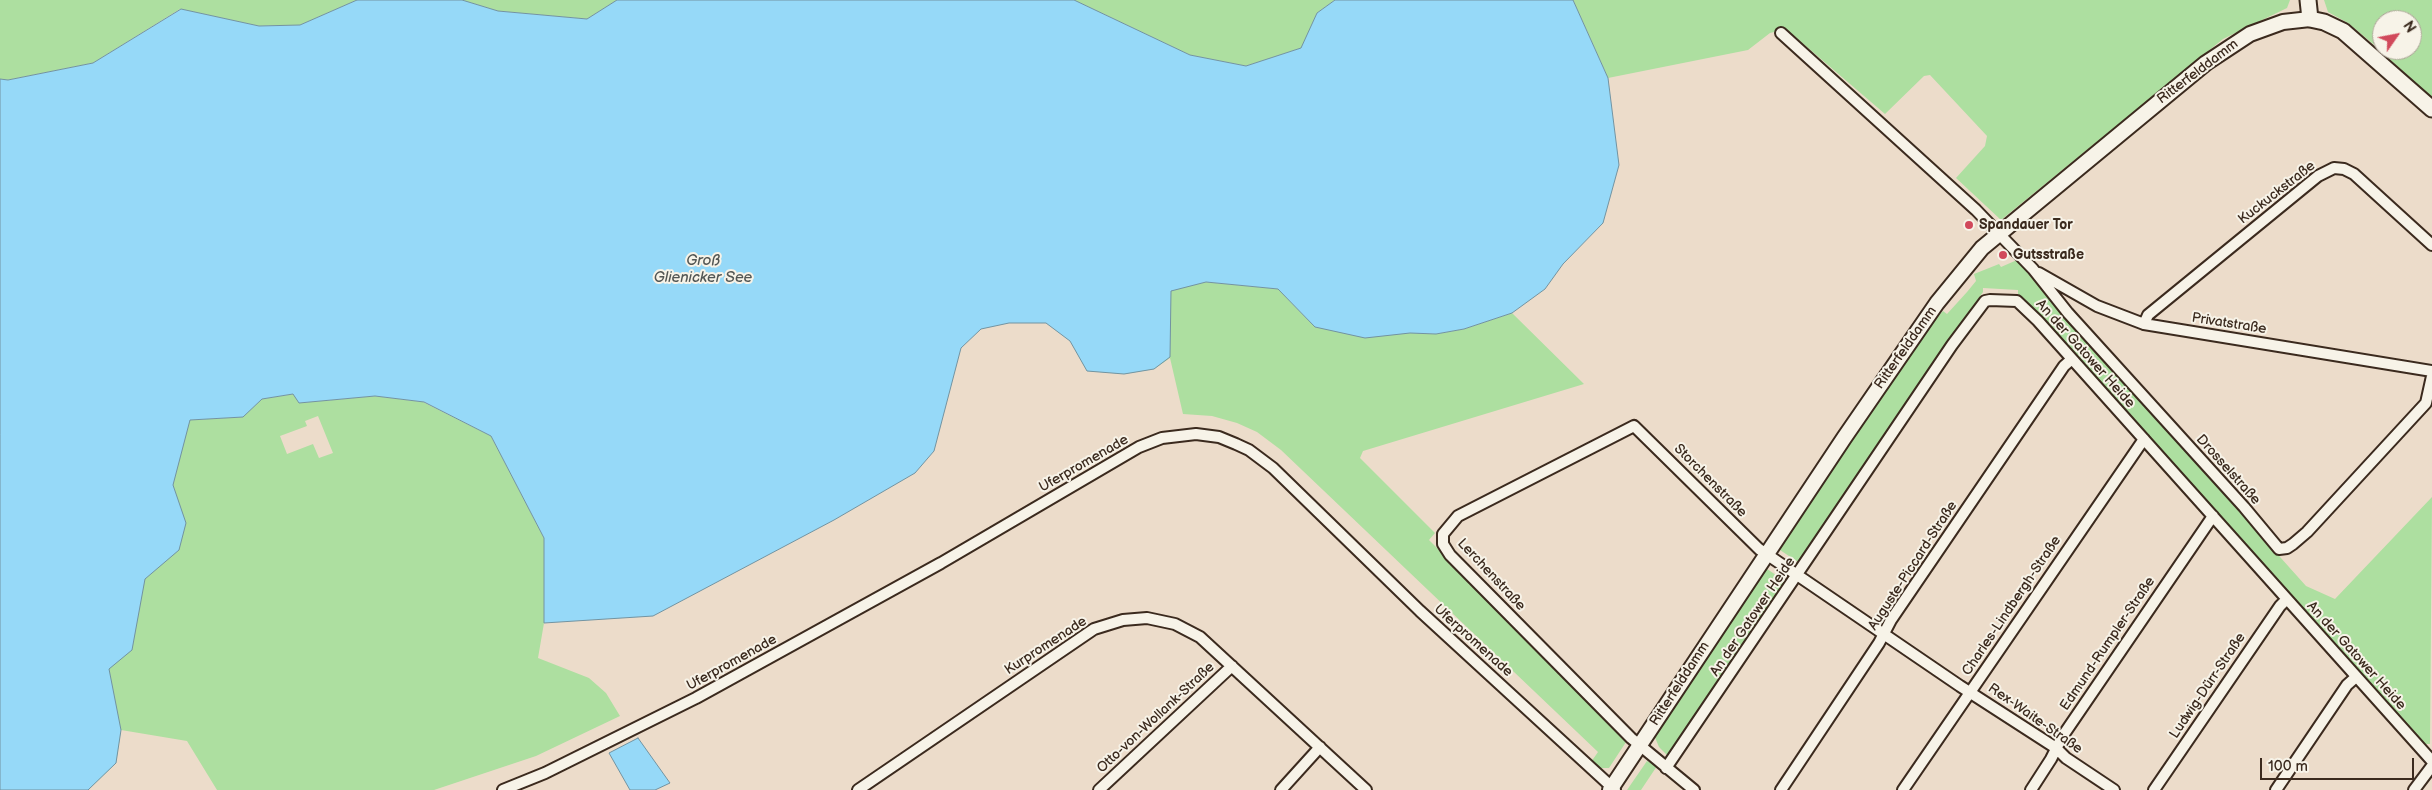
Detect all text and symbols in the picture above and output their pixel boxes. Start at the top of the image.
north arrow [2372,10,2422,60]
text: N [2399,18,2419,36]
street label: Ritterfelddamm [2154,36,2242,108]
street label: Kuckuckstraße [2235,158,2319,228]
place label: Spandauer Tor [1979,217,2073,233]
marker: Spandauer Tor [1963,219,1975,231]
place label: Gutsstraße [2013,247,2084,263]
marker: Gutsstraße [1997,249,2009,261]
water label: Groß Glienicker See [654,252,752,287]
street label: An der Gatower Heide [2032,296,2138,412]
street label: Ritterfelddamm [1871,303,1941,393]
street label: Privatstraße [2190,310,2268,338]
street label: Uferpromenade [1036,432,1132,496]
street label: Drosselstraße [2192,432,2264,508]
street label: Storchenstraße [1670,441,1750,521]
street label: Auguste-Piccard-Straße [1865,498,1961,634]
street label: Charles-Lindbergh-Straße [1959,533,2065,679]
street label: Lerchenstraße [1453,536,1529,614]
street label: An der Gatower Heide [1707,554,1799,680]
street label: Edmund-Rumpler-Straße [2057,574,2159,714]
street label: An der Gatower Heide [2303,598,2409,714]
street label: Uferpromenade [1430,601,1516,681]
street label: Kurpromenade [1002,613,1090,679]
street label: Ludwig-Dürr-Straße [2166,630,2250,742]
street label: Uferpromenade [684,631,780,695]
street label: Ritterfelddamm [1647,639,1713,729]
street label: Otto-von-Wollank-Straße [1094,659,1218,777]
street label: Rex-Waite-Straße [1985,680,2085,758]
scale bar [2262,748,2416,780]
text: 100 m [2268,757,2308,776]

